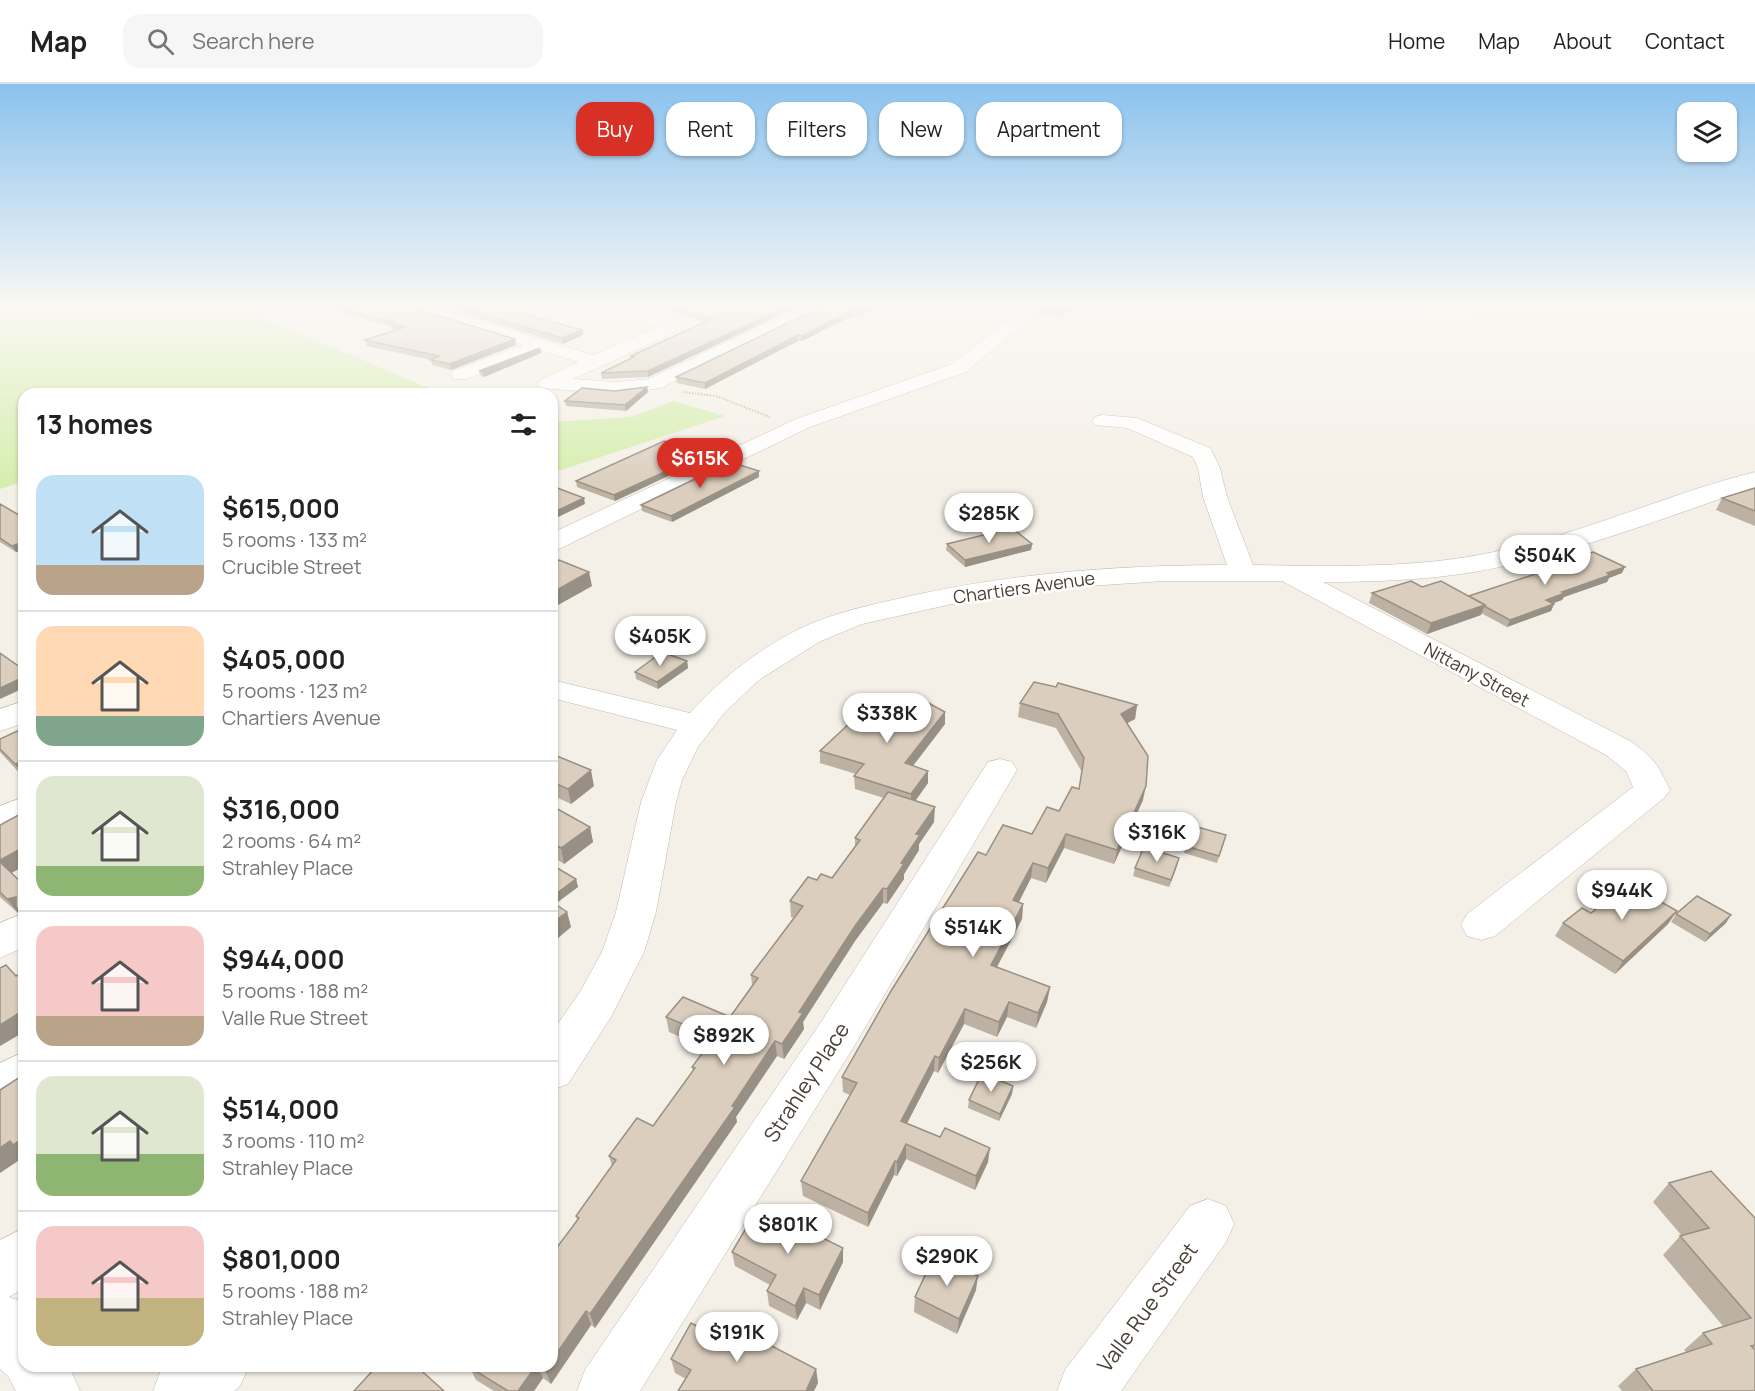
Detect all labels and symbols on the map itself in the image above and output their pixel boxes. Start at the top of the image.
pin: $615K [658,438,742,489]
pin: $285K [947,493,1031,544]
pin: $504K [1503,535,1587,586]
street label: Chartiers Avenue [952,565,1096,609]
pin: $405K [618,616,702,667]
street label: Nittany Street [1420,636,1534,712]
pin: $338K [845,693,929,744]
pin: $316K [1115,812,1199,863]
pin: $944K [1580,870,1664,921]
pin: $514K [931,907,1015,958]
pin: $892K [682,1015,766,1066]
street label: Strahley Place [757,1017,855,1147]
pin: $256K [949,1042,1033,1093]
pin: $801K [746,1204,830,1255]
pin: $290K [905,1236,989,1287]
street label: Valle Rue Street [1091,1237,1203,1377]
pin: $191K [695,1312,779,1363]

